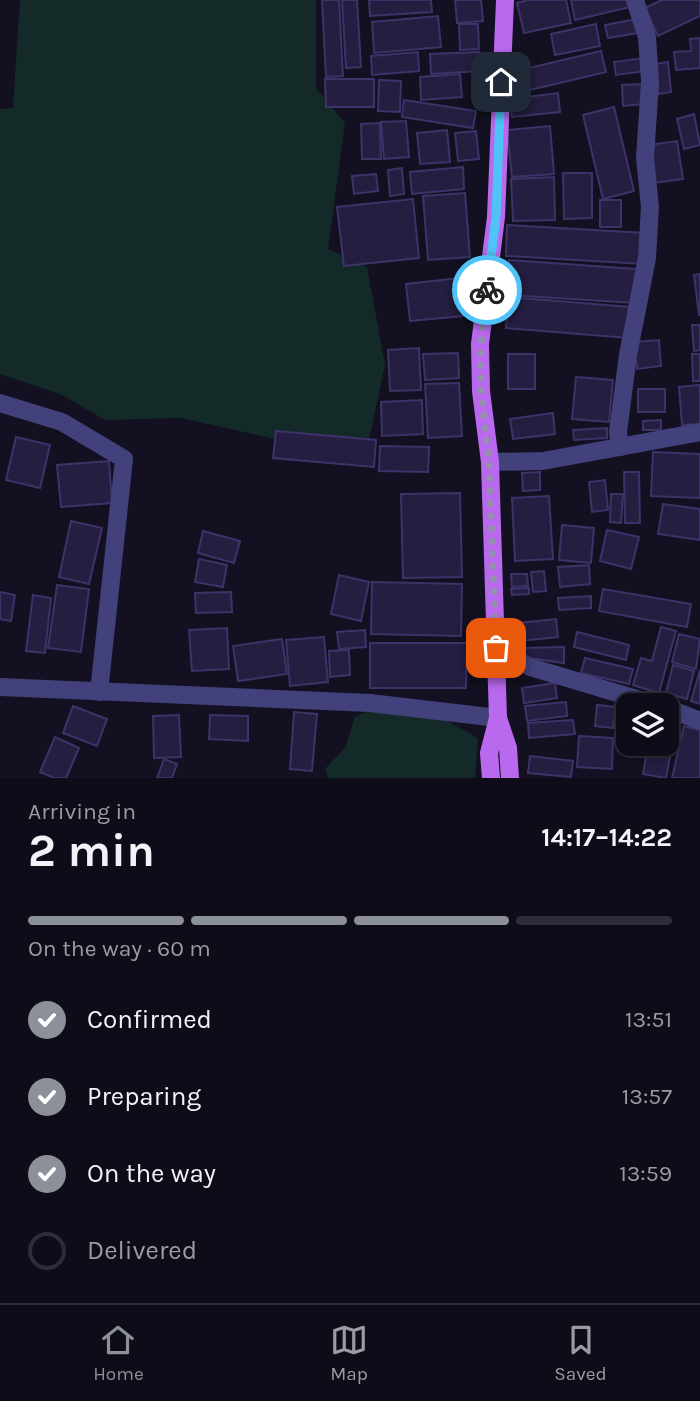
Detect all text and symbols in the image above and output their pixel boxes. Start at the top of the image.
pin [471,52,531,112]
icon: home [482,63,520,101]
courier [452,255,522,325]
icon: bike [468,271,506,309]
pin [466,618,526,678]
icon: bag [477,629,515,667]
map controls [616,693,679,756]
button: layers [616,693,679,756]
text: Arriving in [28,798,136,825]
text: 14:17–14:22 [541,822,672,853]
text: 2 min [28,824,155,878]
text: On the way · 60 m [28,935,211,962]
icon: check [28,1001,66,1039]
text: Confirmed [87,1004,212,1035]
text: 13:51 [625,1006,672,1033]
icon: check [28,1078,66,1116]
text: Preparing [87,1081,201,1112]
text: 13:57 [622,1083,672,1110]
icon: check [28,1155,66,1193]
text: On the way [87,1158,216,1189]
text: 13:59 [619,1160,672,1187]
text: Delivered [87,1235,197,1266]
tab: Home [93,1321,144,1385]
tab: Map [330,1321,368,1385]
tab: Saved [554,1321,607,1385]

